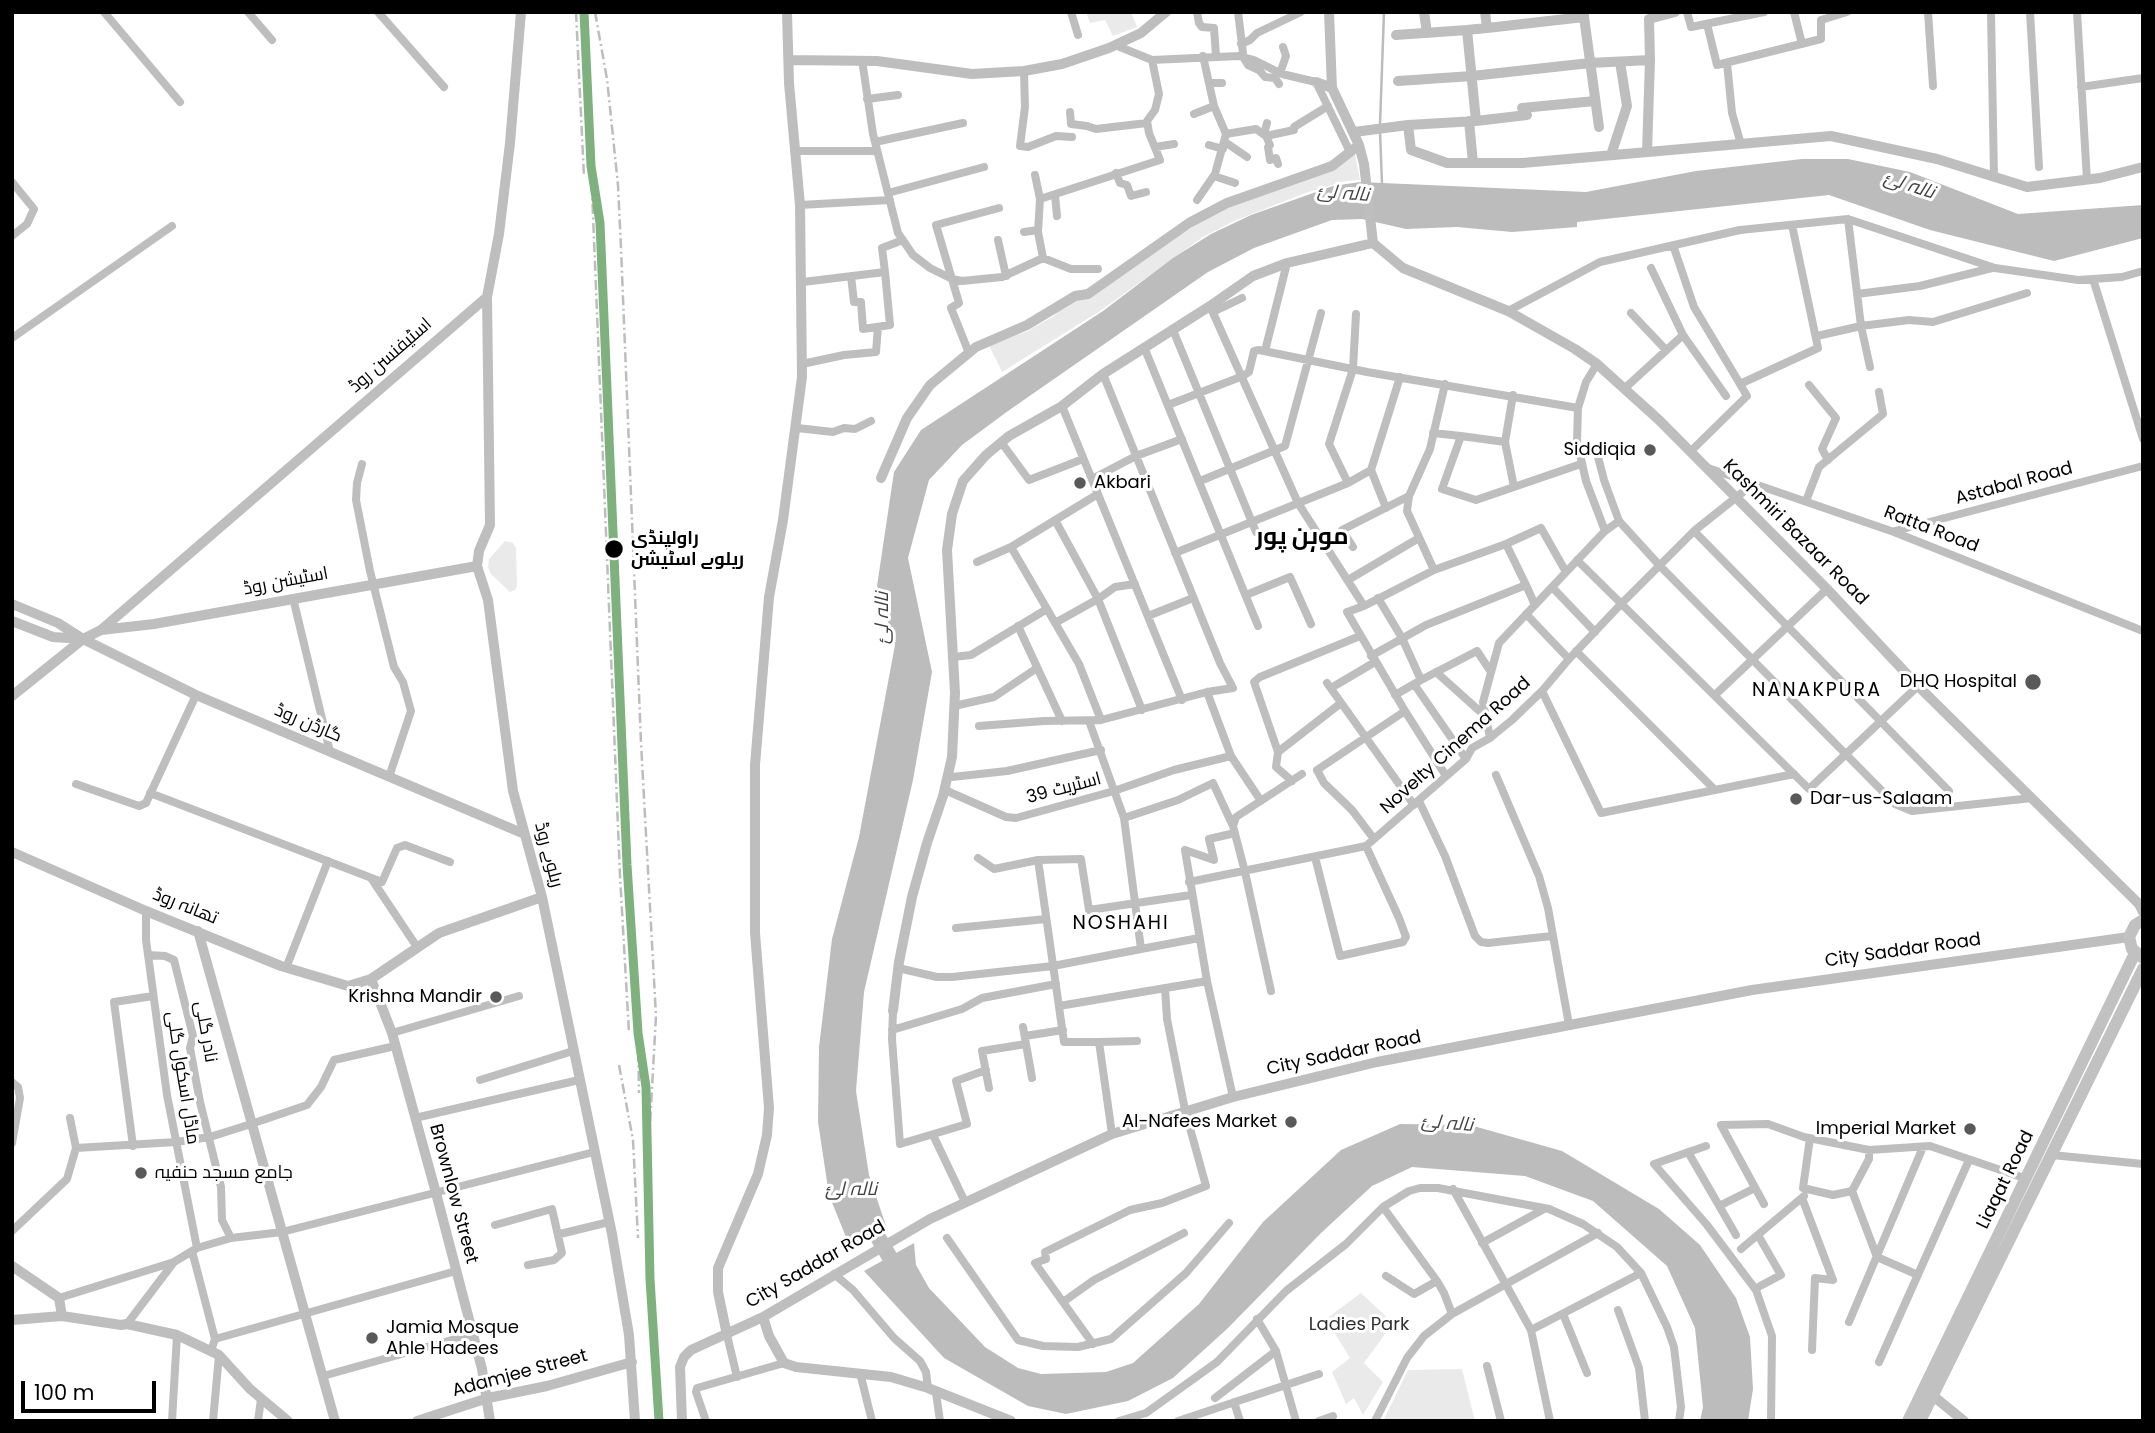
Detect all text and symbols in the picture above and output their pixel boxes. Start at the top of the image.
water label: نالہ لئ [1881,167,1937,205]
water label: نالہ لئ [1316,180,1370,208]
street label: اسٹیفنسن روڈ [345,314,437,398]
place label: Siddiqia [1563,439,1636,461]
marker: Siddiqia [1642,442,1658,458]
street label: Kashmiri Bazaar Road [1718,456,1872,610]
street label: Astabal Road [1953,458,2075,510]
place label: Akbari [1094,472,1151,494]
marker: Akbari [1072,475,1088,491]
street label: Ratta Road [1880,502,1982,558]
district label: موہن پور [1255,524,1349,552]
place label: راولپنڈی ریلوے اسٹیشن [631,528,744,570]
marker: راولپنڈی ریلوے اسٹیشن [603,538,625,560]
street label: اسٹیشن روڈ [242,563,330,601]
water label: نالہ لئ [872,592,894,644]
place label: DHQ Hospital [1900,671,2017,693]
marker: DHQ Hospital [2023,672,2043,692]
street label: Novelty Cinema Road [1376,673,1536,819]
district label: NANAKPURA [1753,680,1881,702]
street label: گارڈن روڈ [271,700,345,748]
street label: اسٹریٹ 39 [1024,769,1104,809]
place label: Dar-us-Salaam [1810,788,1952,810]
marker: Dar-us-Salaam [1788,791,1804,807]
street label: ریلوے روڈ [529,820,567,890]
street label: تھانہ روڈ [149,884,221,930]
district label: NOSHAHI [1073,913,1169,935]
street label: City Saddar Road [1824,929,1982,973]
place label: Krishna Mandir [348,986,482,1008]
marker: Krishna Mandir [488,989,504,1005]
street label: نادر گلی [189,1000,221,1064]
street label: ماڈل اسکول گلی [161,1010,203,1146]
street label: City Saddar Road [1265,1027,1423,1081]
water label: نالہ لئ [1420,1110,1474,1138]
place label: Al-Nafees Market [1122,1111,1277,1133]
marker: Al-Nafees Market [1283,1114,1299,1130]
place label: Imperial Market [1816,1118,1956,1140]
marker: Imperial Market [1962,1121,1978,1137]
street label: Brownlow Street [424,1122,482,1266]
street label: Liaqat Road [1973,1127,2039,1233]
place label: جامع مسجد حنفیہ [155,1162,293,1184]
marker: جامع مسجد حنفیہ [133,1165,149,1181]
water label: نالہ لئ [825,1179,877,1201]
street label: City Saddar Road [742,1216,890,1314]
park label: Ladies Park [1309,1314,1409,1336]
place label: Jamia Mosque Ahle Hadees [386,1317,519,1360]
marker: Jamia Mosque Ahle Hadees [364,1330,380,1346]
street label: Adamjee Street [450,1346,590,1402]
scale bar [24,1366,159,1410]
text: 100 m [34,1378,94,1407]

